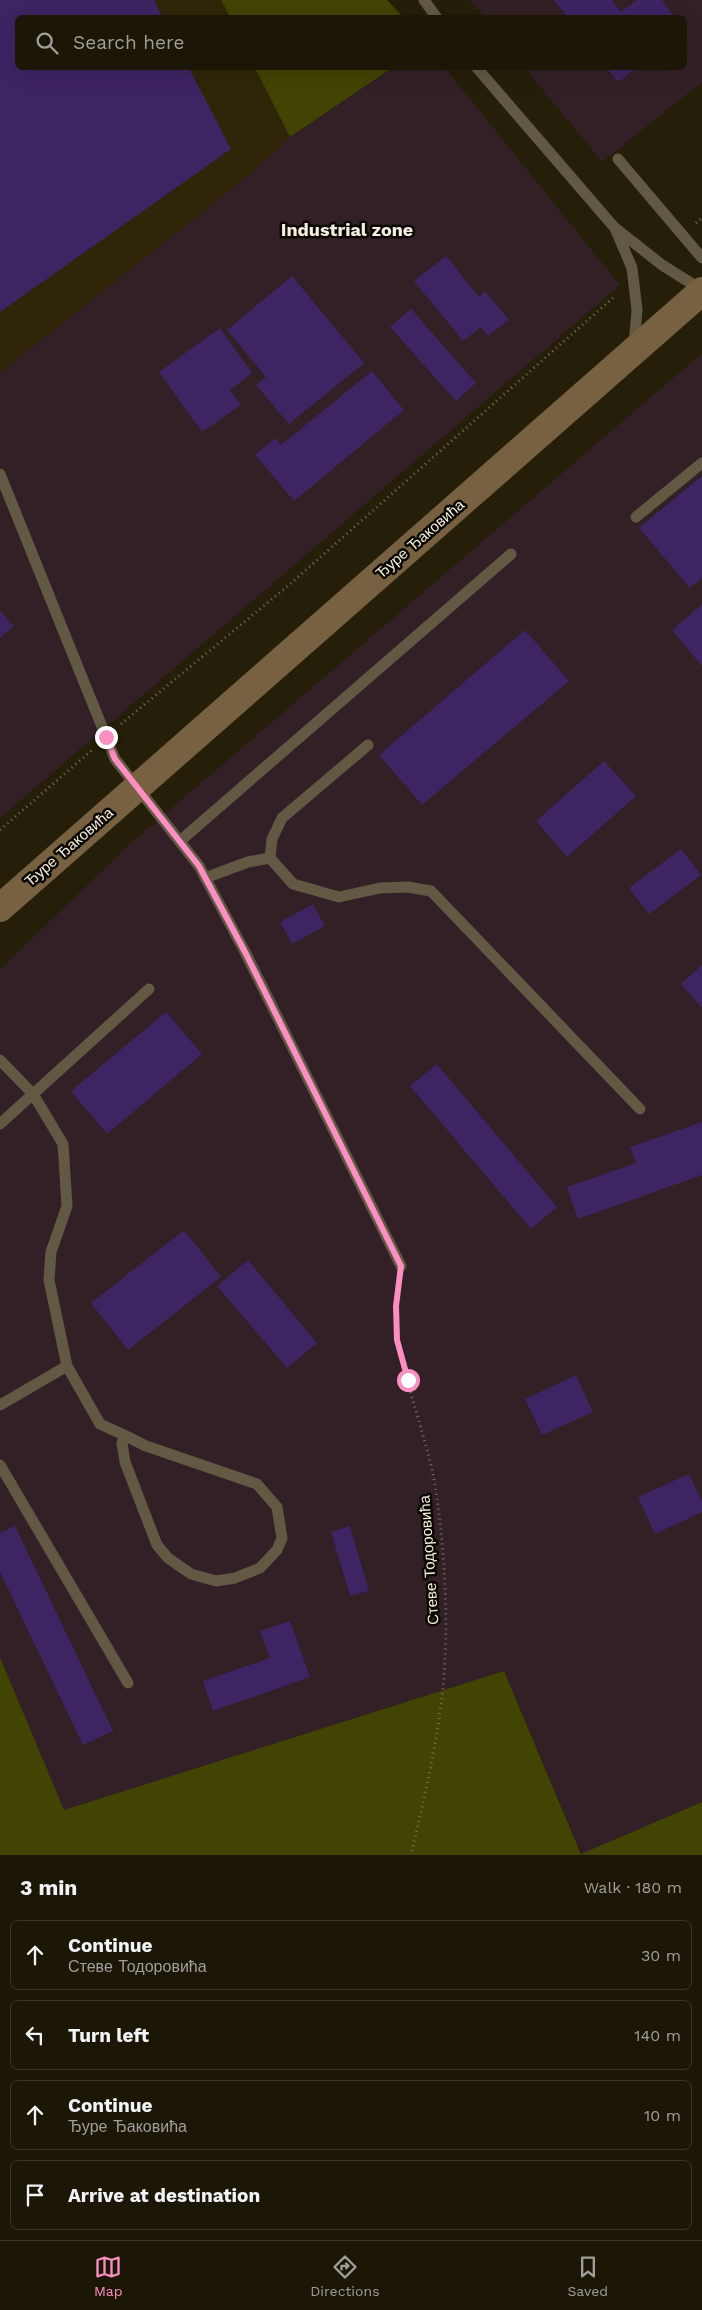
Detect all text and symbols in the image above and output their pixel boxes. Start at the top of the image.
search box [15,15,687,70]
icon: search [33,29,61,57]
text: Search here [73,31,184,54]
district label: Industrial zone [281,219,413,240]
street label: Ђуре Ђаковића [372,495,468,582]
route end [95,726,118,749]
street label: Ђуре Ђаковића [21,803,117,890]
route start [397,1369,420,1392]
street label: Стеве Тодоровића [415,1494,443,1625]
text: 3 min [20,1875,77,1900]
text: Walk · 180 m [584,1878,682,1897]
text: Continue [68,1934,152,1957]
icon: ahead [21,1941,49,1969]
text: 30 m [641,1946,681,1965]
text: Стеве Тодоровића [68,1957,207,1976]
icon: left [21,2021,49,2049]
text: Turn left [68,2024,149,2047]
text: 140 m [634,2026,681,2045]
text: Continue [68,2094,152,2117]
icon: ahead [21,2101,49,2129]
text: 10 m [644,2106,681,2125]
text: Ђуре Ђаковића [68,2117,187,2136]
icon: arrive [21,2181,49,2209]
text: Arrive at destination [68,2184,260,2207]
tab: Map [94,2253,123,2299]
tab: Directions [310,2253,380,2299]
tab: Saved [567,2253,608,2299]

